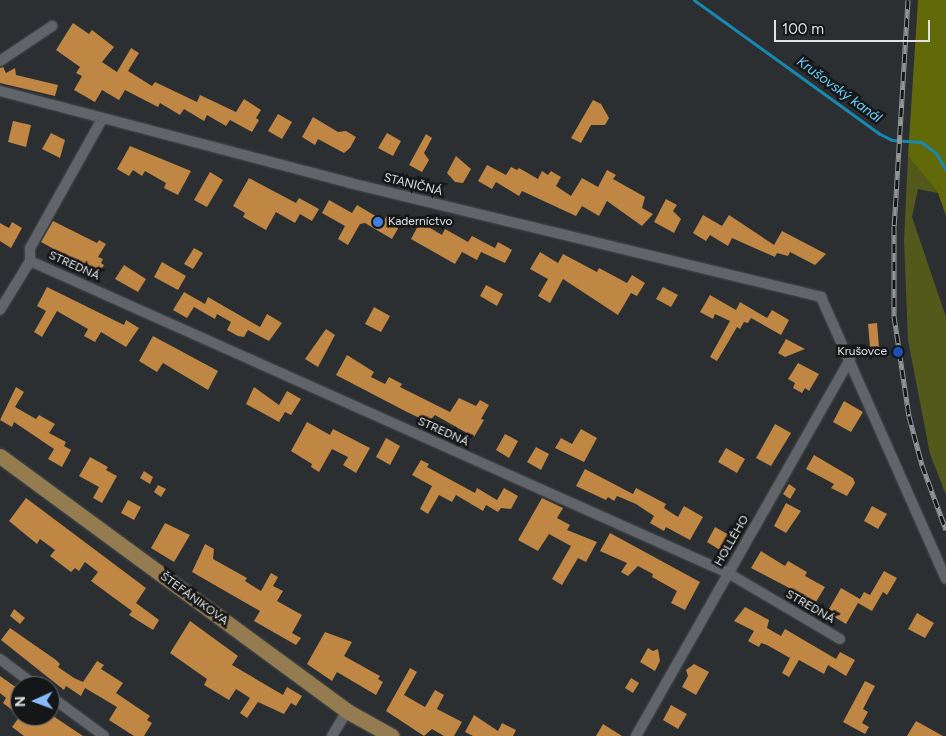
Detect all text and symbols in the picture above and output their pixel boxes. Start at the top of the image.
scale bar [776,10,932,42]
text: 100 m [782,20,824,38]
water label: Krušovský kanál [793,53,885,127]
street label: STANIČNÁ [382,171,444,199]
place label: Kaderníctvo [388,215,453,229]
marker: Kaderníctvo [372,216,384,228]
street label: STREDNÁ [46,248,102,284]
place label: Krušovce [837,345,887,359]
marker: Krušovce [891,345,905,359]
street label: STREDNÁ [415,414,471,450]
street label: HOLLÉHO [712,513,752,569]
street label: ŠTEFÁNIKOVA [157,569,231,629]
street label: STREDNÁ [783,587,837,627]
north arrow [10,676,60,726]
text: N [12,696,29,707]

